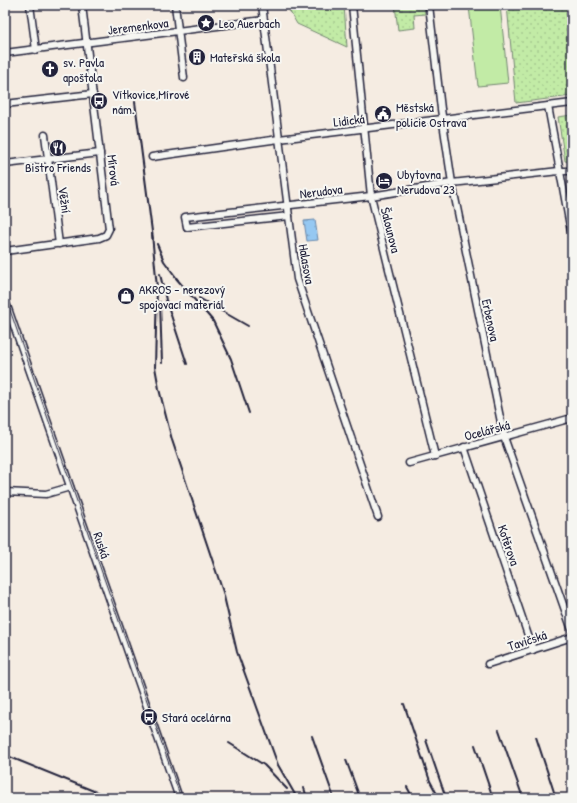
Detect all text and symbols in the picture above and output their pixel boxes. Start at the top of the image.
street label: Jeremenkova [107,13,169,39]
place icon: Leo Auerbach [196,13,216,33]
place label: Leo Auerbach [219,14,280,32]
building icon: Mateřská škola [187,47,207,67]
place label: Mateřská škola [210,48,280,66]
place label: sv. Pavla apoštola [63,53,104,86]
church icon: sv. Pavla apoštola [40,59,60,79]
place label: Vítkovice,Mírové nám. [112,85,190,118]
bus stop icon: Vítkovice,Mírové nám. [89,91,109,111]
place label: Městská policie Ostrava [396,98,466,131]
public building icon: Městská policie Ostrava [373,104,393,124]
street label: Lidická [332,109,366,131]
restaurant icon: Bistro Friends [48,138,68,158]
street label: Mírová [103,153,125,187]
place label: Bistro Friends [25,158,91,176]
place label: Ubytovna Nerudova 23 [397,165,455,198]
hotel icon: Ubytovna Nerudova 23 [374,171,394,191]
street label: Nerudova [299,179,343,203]
street label: Věžní [54,185,76,215]
street label: Šalounova [377,205,405,255]
street label: Halasova [295,243,319,285]
place label: AKROS - nerezový spojovací materiál [139,280,226,313]
shop icon: AKROS - nerezový spojovací materiál [116,286,136,306]
street label: Erbenova [478,297,504,343]
street label: Ocelářská [462,415,512,445]
street label: Kotěrova [494,522,524,568]
street label: Ruská [89,529,115,561]
street label: Tavičská [505,625,549,655]
bus stop icon: Stará ocelárna [139,707,159,727]
place label: Stará ocelárna [162,708,231,726]

